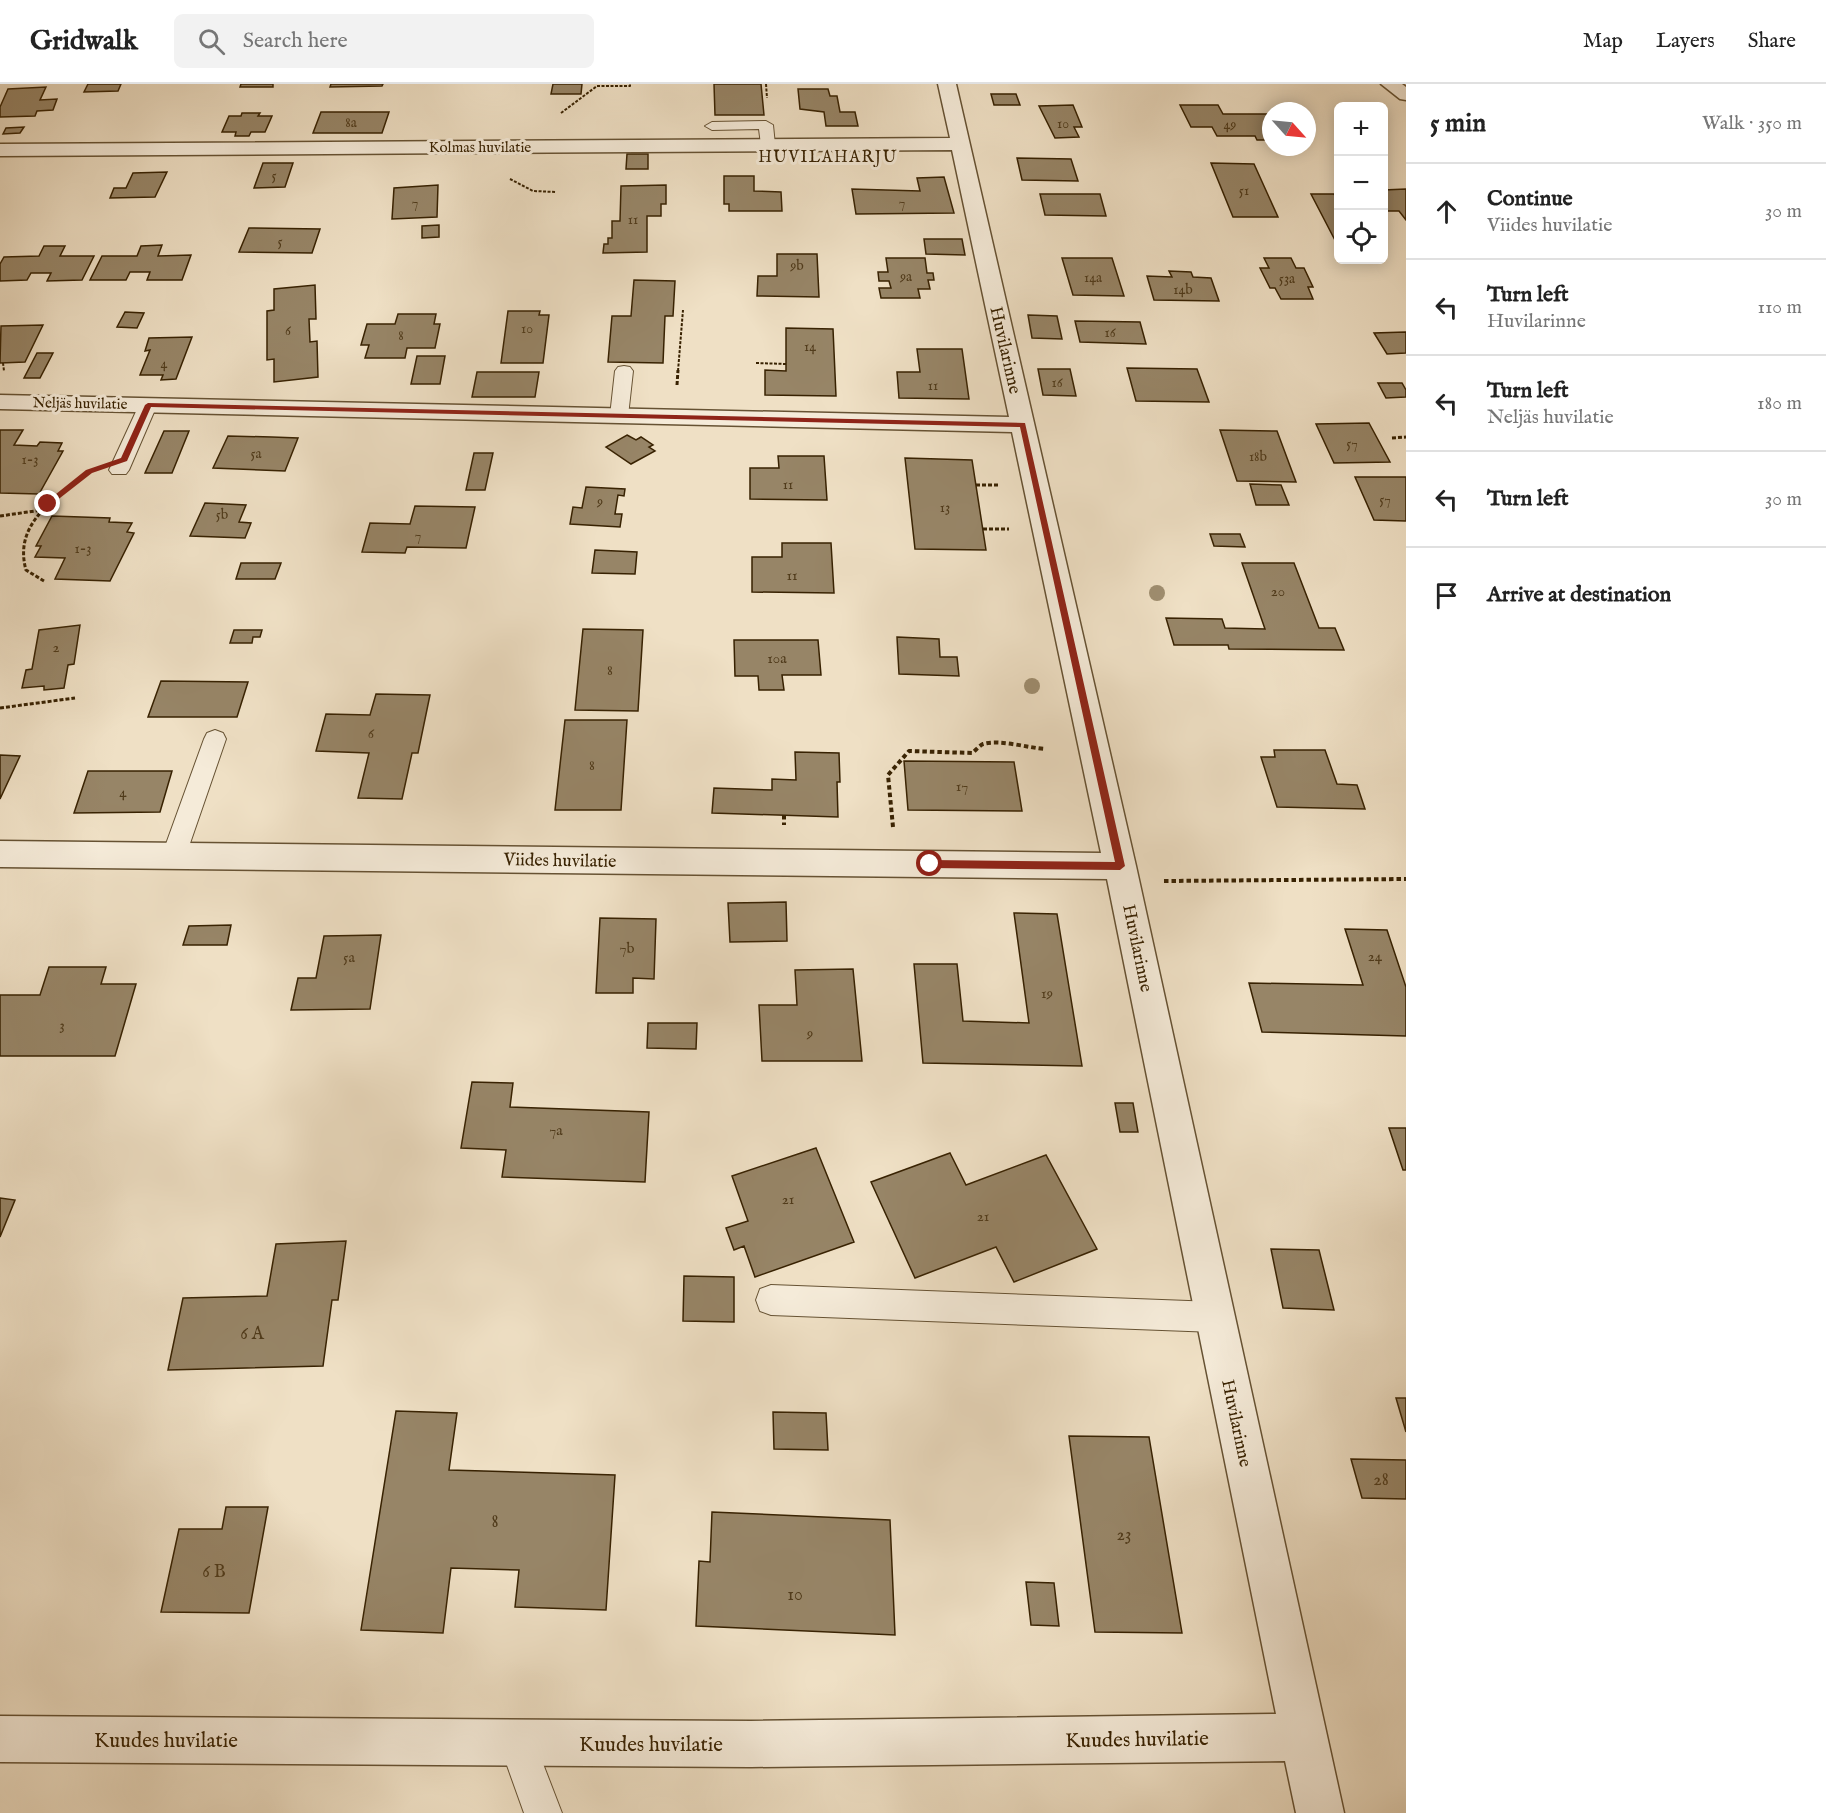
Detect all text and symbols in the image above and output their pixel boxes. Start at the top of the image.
search box [174,14,594,68]
text: Gridwalk [30,24,138,59]
icon: search [195,25,228,58]
text: Search here [243,27,348,55]
text: Map [1583,28,1623,55]
text: Layers [1656,28,1715,55]
text: Share [1748,28,1796,55]
north arrow [1262,102,1316,156]
map controls [1334,102,1388,264]
button: + [1334,102,1388,156]
text: 5 min [1430,107,1486,140]
text: Walk · 350 m [1702,111,1802,136]
house number: 8a [345,114,358,132]
house number: 10 [1057,115,1069,133]
house number: 49 [1224,116,1236,134]
street label: Kolmas huvilatie [429,138,531,157]
district label: HUVILAHARJU [758,148,898,168]
button: − [1334,156,1388,210]
house number: 5 [271,167,277,185]
house number: 51 [1239,182,1249,200]
text: Continue [1487,185,1573,213]
house number: 7 [412,194,418,212]
house number: 7 [899,194,905,212]
icon: ahead [1430,195,1463,228]
text: 30 m [1765,199,1802,224]
button: locate [1334,210,1388,264]
house number: 11 [628,211,638,229]
text: Viides huvilatie [1487,213,1613,238]
house number: 5 [277,233,283,251]
house number: 9b [789,257,804,275]
house number: 9a [899,268,913,286]
house number: 14a [1084,269,1103,287]
house number: 53a [1279,270,1296,288]
house number: 14b [1173,281,1193,299]
text: Turn left [1487,281,1569,309]
icon: left [1430,291,1463,324]
text: 110 m [1758,295,1802,320]
street label: Huvilarinne [983,304,1026,396]
text: Huvilarinne [1487,309,1586,334]
house number: 10 [521,320,533,338]
house number: 6 [285,322,292,340]
house number: 16 [1104,324,1117,342]
house number: 8 [398,327,404,345]
house number: 14 [804,338,816,356]
house number: 4 [161,355,168,373]
house number: 16 [1051,374,1064,392]
house number: 11 [928,377,938,395]
text: Turn left [1487,377,1569,405]
icon: left [1430,387,1463,420]
text: 180 m [1757,391,1802,416]
street label: Neljäs huvilatie [32,393,128,414]
text: Neljäs huvilatie [1487,405,1614,430]
house number: 57 [1346,435,1358,453]
house number: 5a [250,445,263,463]
house number: 18b [1249,448,1267,466]
house number: 1-3 [22,451,38,469]
house number: 11 [783,476,793,494]
icon: left [1430,483,1463,516]
text: Turn left [1487,485,1569,513]
text: 30 m [1765,487,1802,512]
route end [34,490,60,516]
house number: 57 [1379,491,1391,509]
house number: 9 [596,493,603,511]
house number: 13 [940,499,950,517]
house number: 5b [216,506,228,524]
house number: 7 [415,527,421,545]
house number: 1-3 [75,540,91,558]
house number: 11 [786,566,798,585]
icon: arrive [1430,579,1463,612]
text: Arrive at destination [1487,581,1671,609]
house number: 20 [1271,582,1285,601]
house number: 2 [52,638,60,657]
house number: 10a [767,649,787,668]
house number: 8 [607,661,613,680]
house number: 6 [368,724,375,743]
house number: 8 [589,756,595,775]
house number: 17 [956,777,968,796]
house number: 4 [119,783,127,802]
street label: Viides huvilatie [502,849,617,874]
route start [916,850,942,876]
street label: Huvilarinne [1116,902,1157,994]
house number: 7b [619,939,635,958]
house number: 24 [1368,947,1383,966]
house number: 5a [343,948,355,967]
house number: 19 [1041,984,1053,1003]
house number: 3 [59,1016,65,1035]
house number: 9 [806,1024,813,1043]
house number: 7a [549,1121,563,1140]
house number: 21 [782,1190,794,1209]
house number: 21 [977,1207,989,1226]
house number: 6 A [240,1323,265,1346]
street label: Huvilarinne [1215,1377,1256,1469]
house number: 28 [1373,1469,1389,1492]
house number: 8 [491,1511,499,1534]
house number: 23 [1116,1524,1132,1547]
house number: 6 B [202,1561,226,1584]
house number: 10 [787,1584,803,1607]
street label: Kuudes huvilatie [1065,1726,1209,1755]
street label: Kuudes huvilatie [94,1728,238,1755]
street label: Kuudes huvilatie [579,1732,723,1759]

